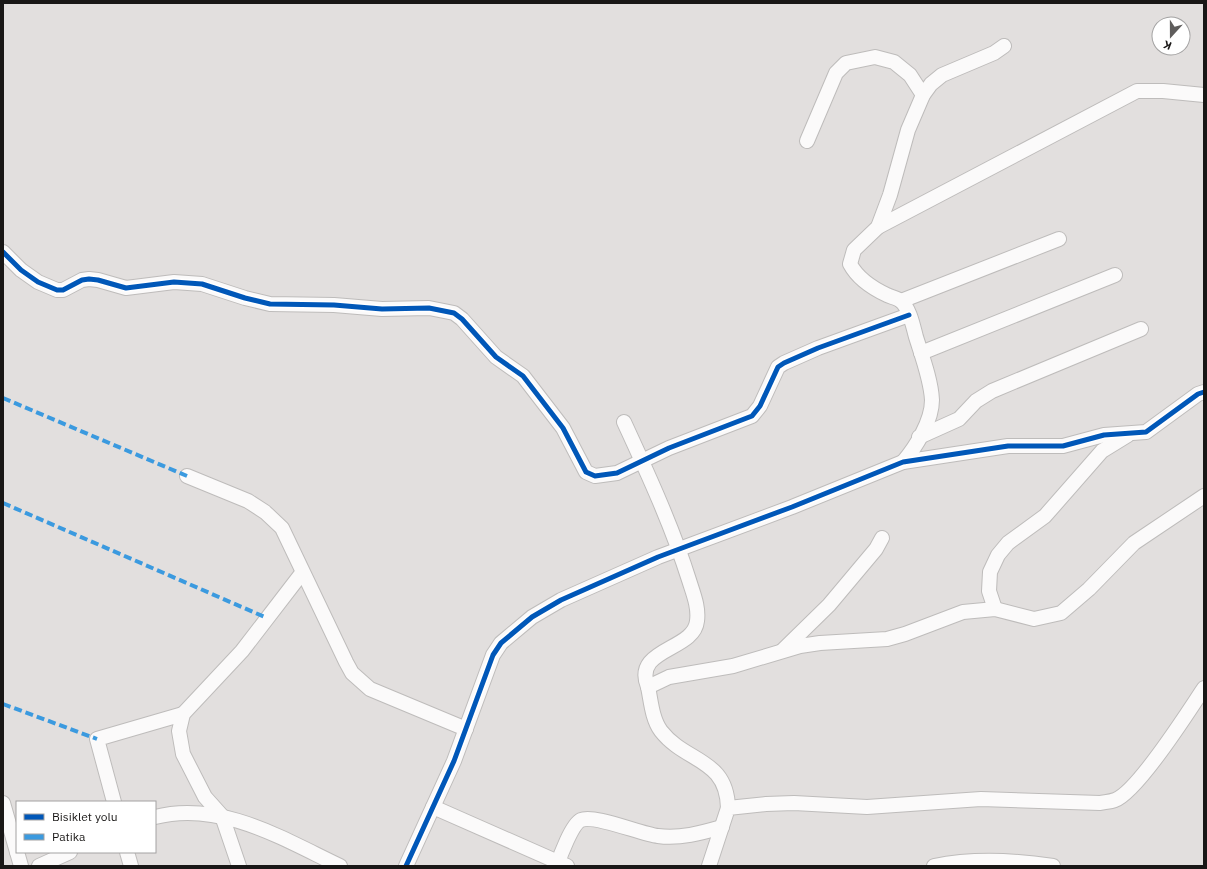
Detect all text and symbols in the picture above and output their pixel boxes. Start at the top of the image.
north arrow [1151,16,1191,56]
text: K [1161,37,1173,53]
legend [16,801,156,853]
text: Bisiklet yolu [52,809,118,824]
text: Patika [52,829,86,844]

